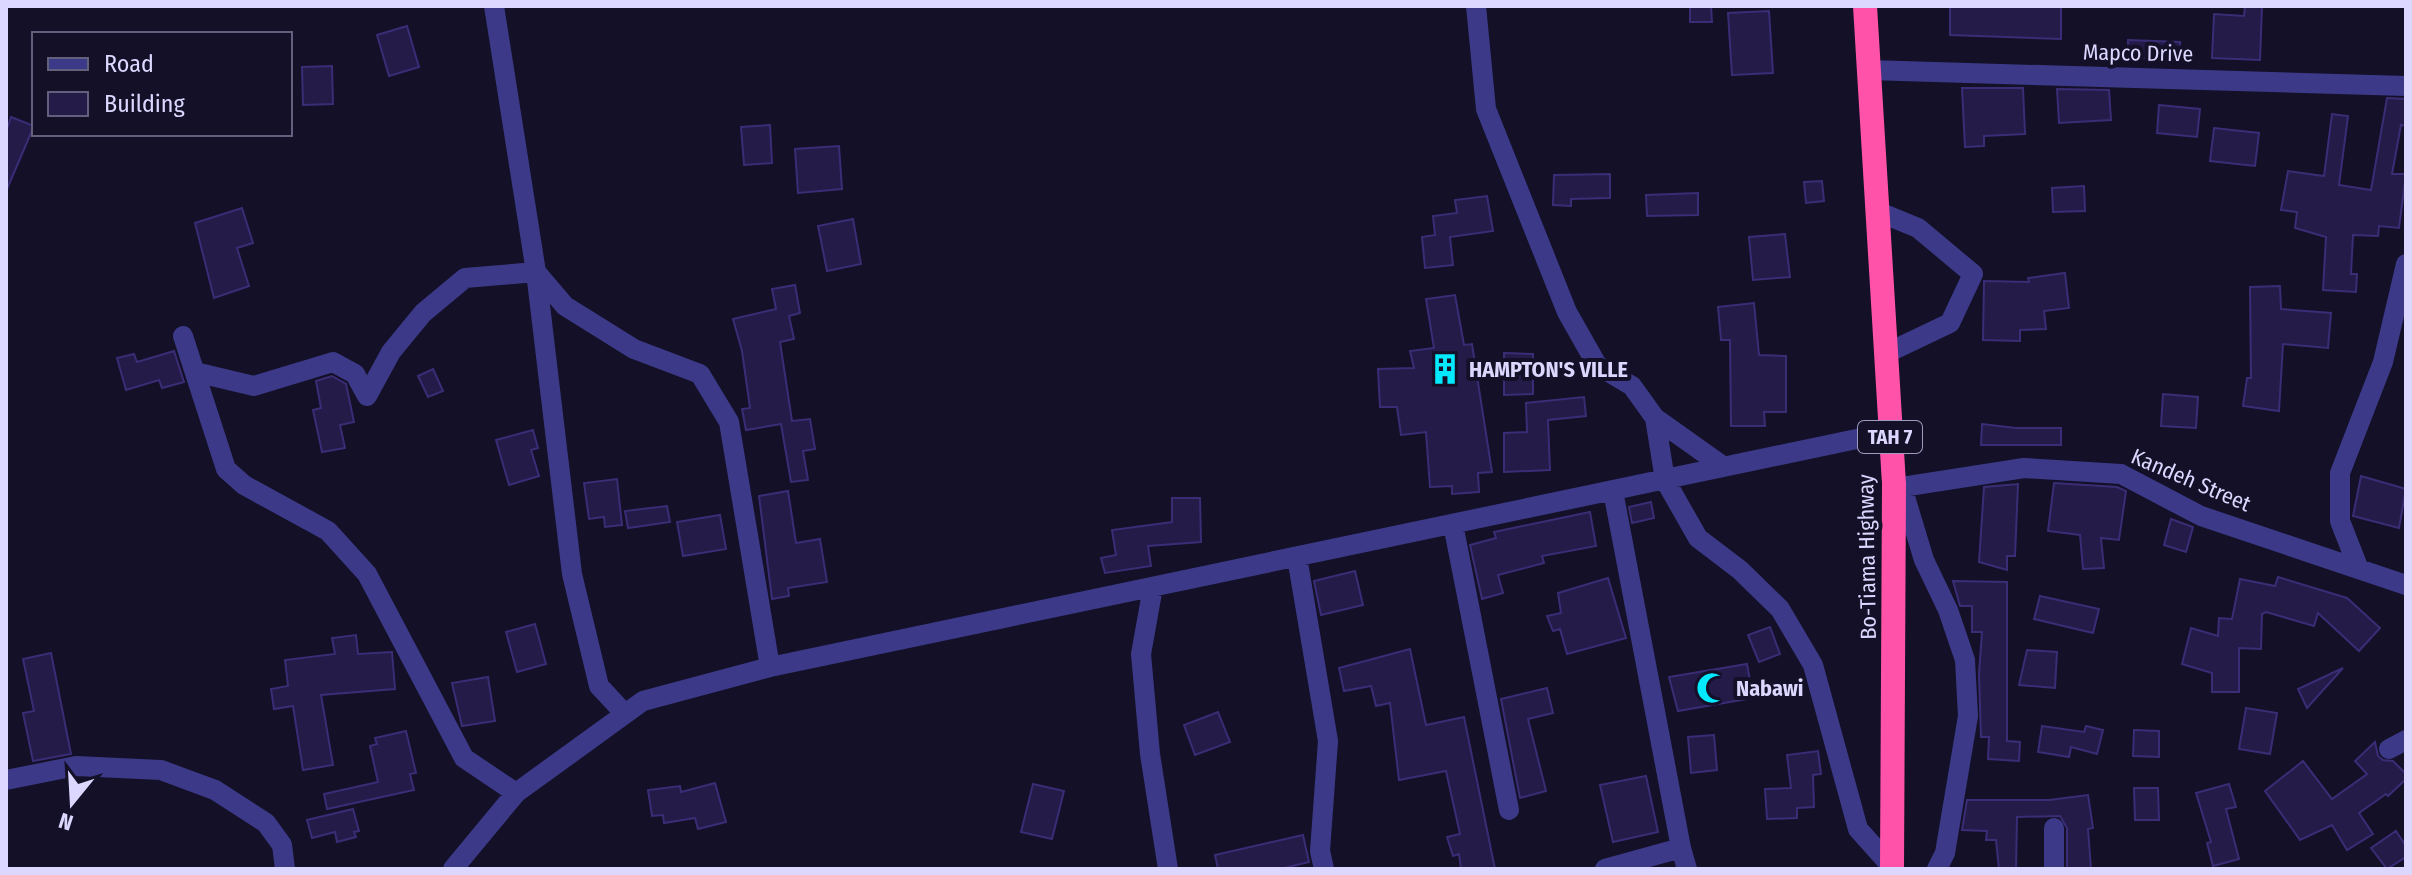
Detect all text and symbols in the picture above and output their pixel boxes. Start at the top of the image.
legend [32,32,292,136]
street label: Mapco Drive [2083,39,2193,67]
text: Road [104,50,154,78]
text: Building [104,90,186,118]
building icon: HAMPTON'S VILLE [1428,352,1462,386]
place label: HAMPTON'S VILLE [1469,356,1628,383]
road number: TAH 7 [1858,421,1922,453]
street label: Kandeh Street [2127,443,2256,518]
street label: Bo-Tiama Highway [1852,474,1882,640]
mosque icon: Nabawi [1695,671,1729,705]
place label: Nabawi [1736,675,1804,702]
north arrow [32,763,112,843]
text: N [56,807,76,836]

